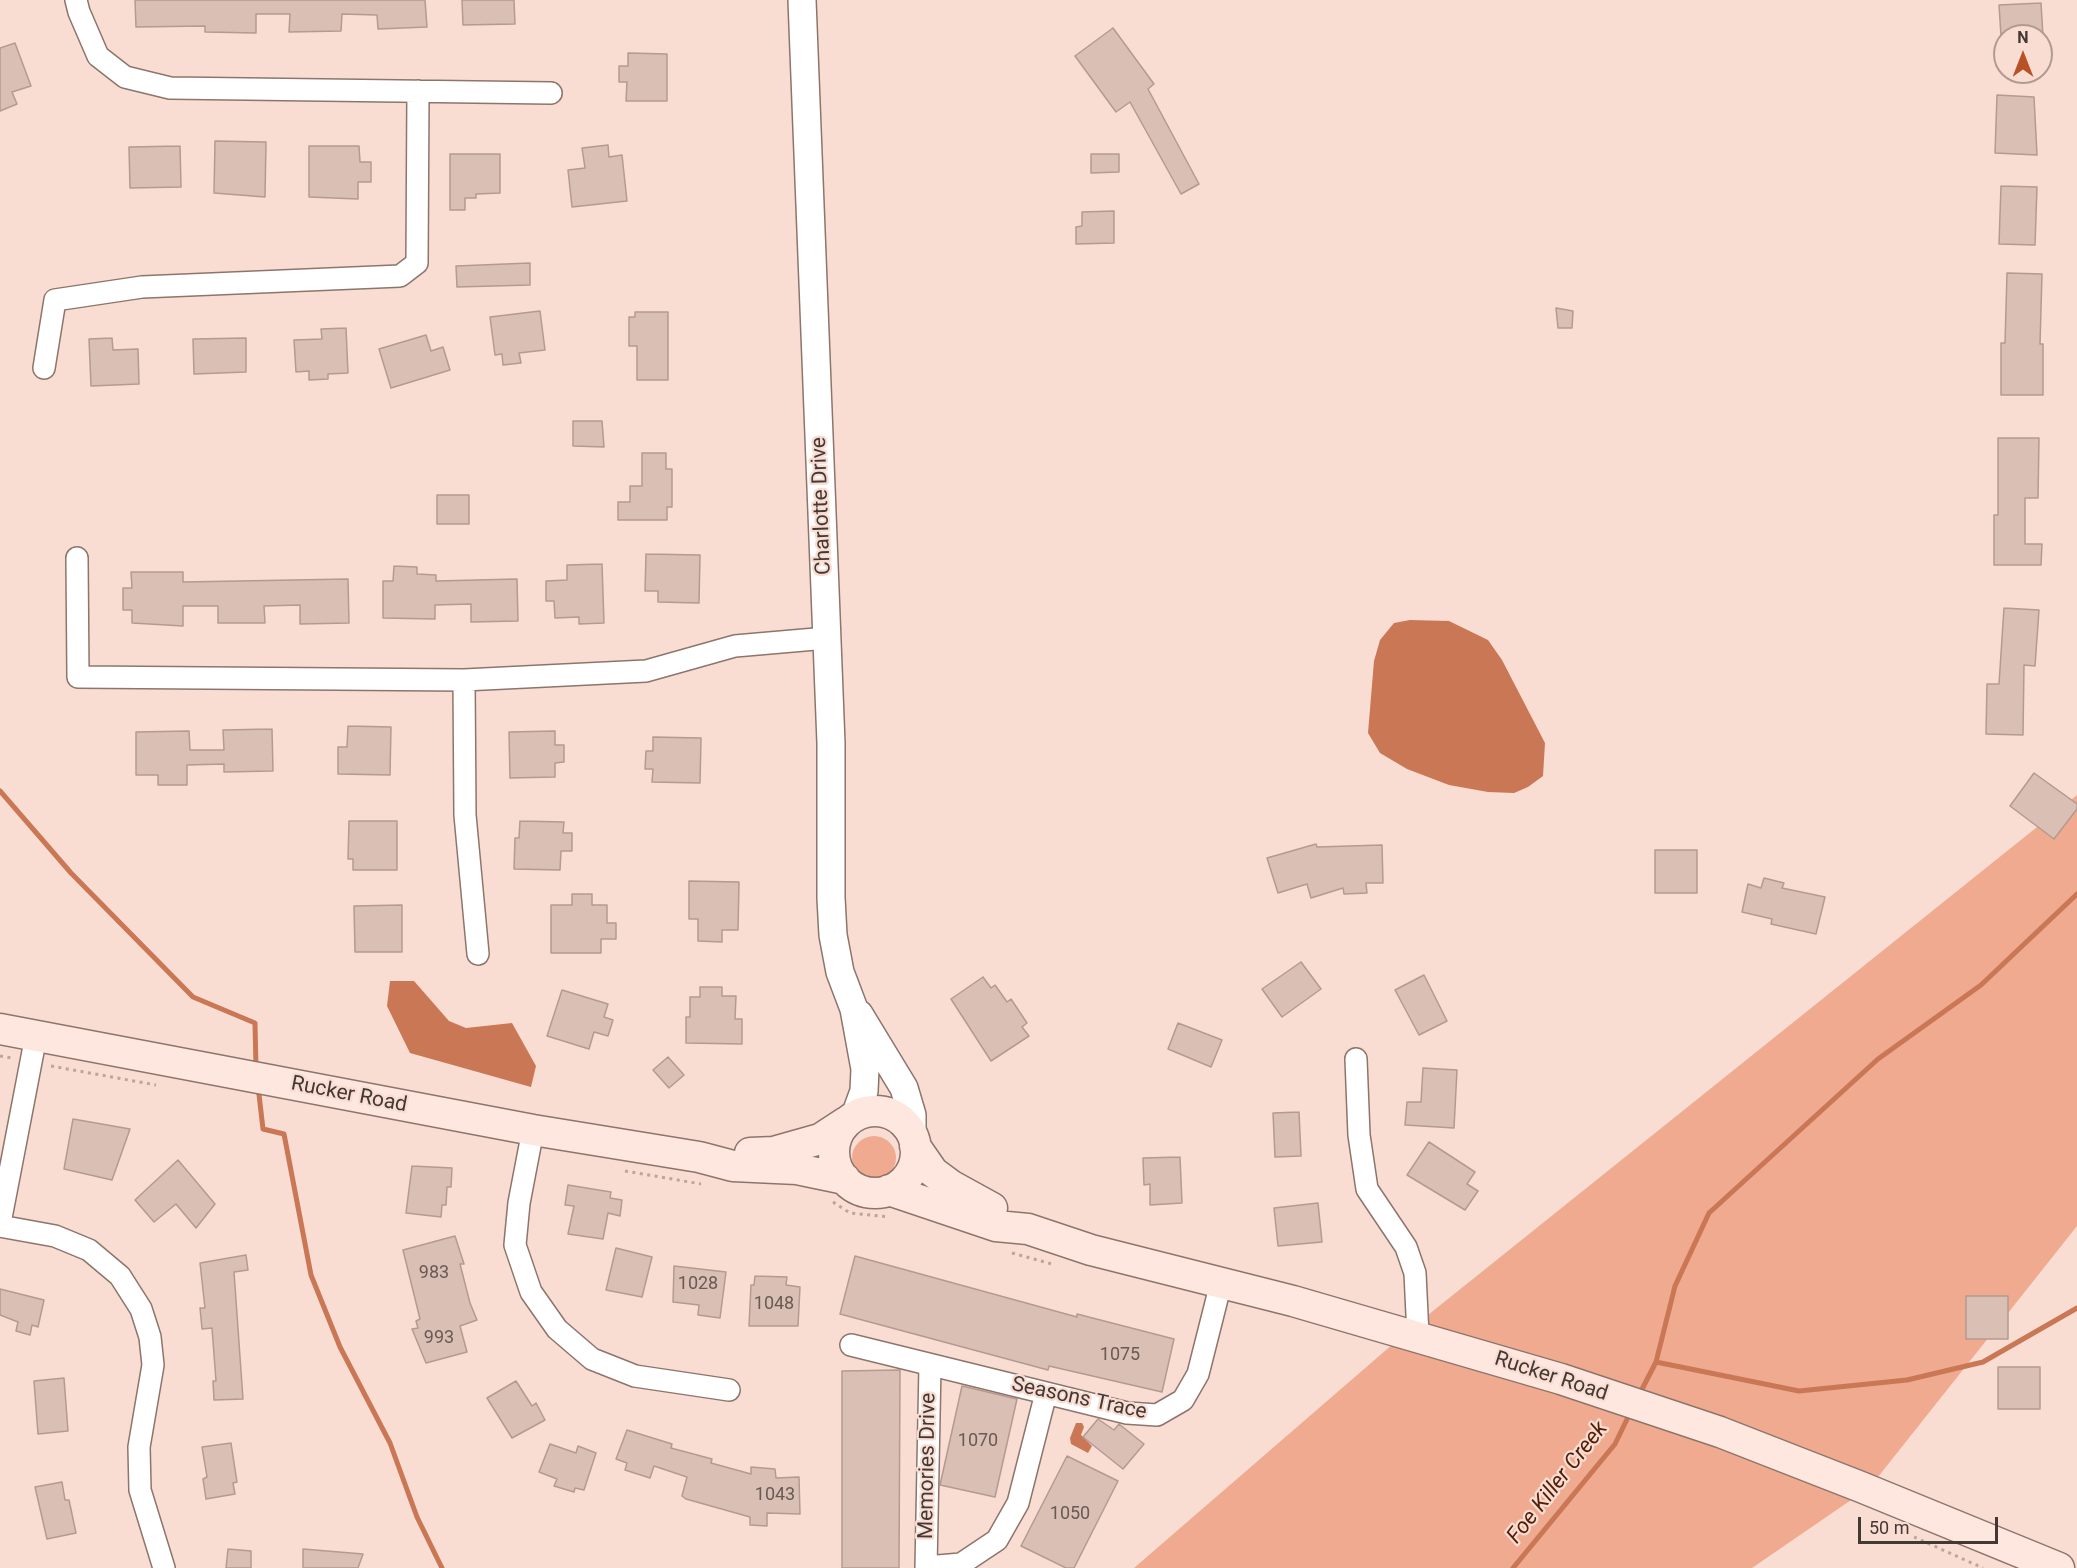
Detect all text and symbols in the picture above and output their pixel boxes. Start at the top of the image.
north arrow [1993,24,2053,84]
text: N [2017,28,2029,47]
street label: Charlotte Drive [807,437,837,575]
street label: Rucker Road [289,1071,409,1119]
house number: 983 [419,1262,449,1284]
house number: 1028 [678,1273,718,1295]
house number: 1048 [754,1293,794,1315]
house number: 993 [424,1327,454,1349]
house number: 1075 [1100,1344,1140,1366]
street label: Rucker Road [1491,1347,1611,1407]
street label: Seasons Trace [1009,1372,1149,1426]
street label: Memories Drive [914,1393,942,1539]
water label: Foe Killer Creek [1502,1417,1614,1549]
house number: 1070 [958,1430,998,1452]
house number: 1043 [755,1484,795,1506]
house number: 1050 [1050,1503,1090,1525]
scale bar [1861,1505,2000,1543]
text: 50 m [1869,1517,1909,1538]

